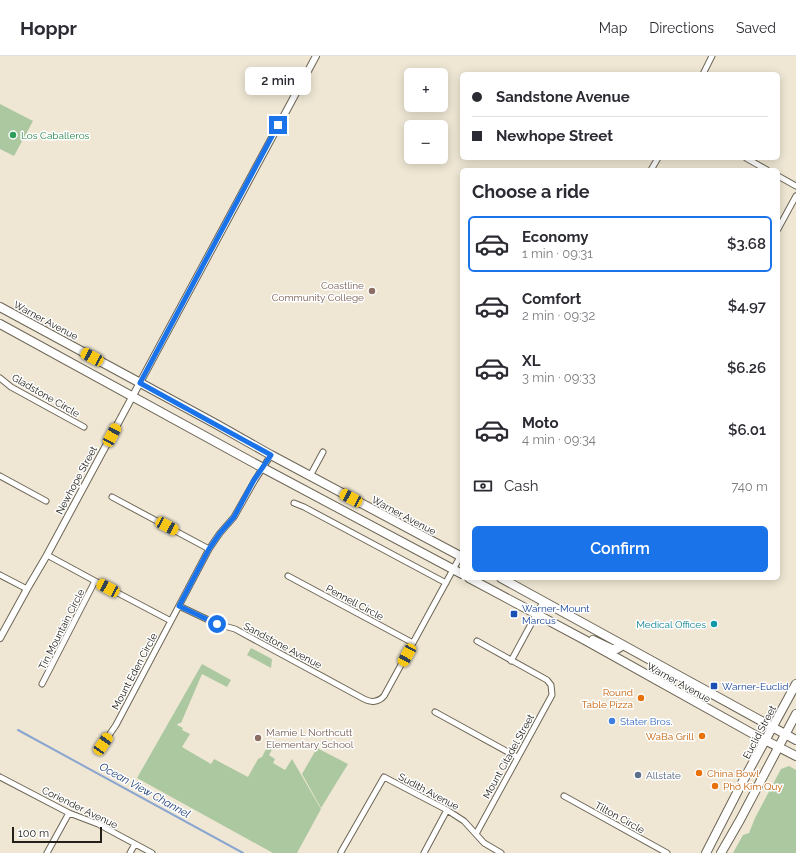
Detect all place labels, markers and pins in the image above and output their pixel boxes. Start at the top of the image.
marker: Los Caballeros [8,130,18,140]
place label: Los Caballeros [21,130,90,141]
place label: Coastline Community College [272,280,364,303]
marker: Coastline Community College [367,286,377,296]
place label: Warner-Mount Marcus [522,603,590,626]
marker: Warner-Mount Marcus [509,609,519,619]
place label: Medical Offices [636,619,706,630]
marker: Medical Offices [709,619,719,629]
marker: Warner-Euclid [709,681,719,691]
place label: Warner-Euclid [722,681,788,692]
place label: Round Table Pizza [581,687,633,710]
marker: Round Table Pizza [636,693,646,703]
marker: Stater Bros. [607,716,617,726]
place label: Stater Bros. [620,716,672,727]
place label: Mamie L Northcutt Elementary School [266,727,354,750]
place label: WaBa Grill [646,731,694,742]
marker: WaBa Grill [697,731,707,741]
marker: Mamie L Northcutt Elementary School [253,733,263,743]
marker: China Bowl [694,768,704,778]
place label: China Bowl [707,768,759,779]
marker: Allstate [633,770,643,780]
place label: Allstate [646,770,681,781]
marker: Phở Kim Quy [710,781,720,791]
place label: Phở Kim Quy [723,781,783,792]

